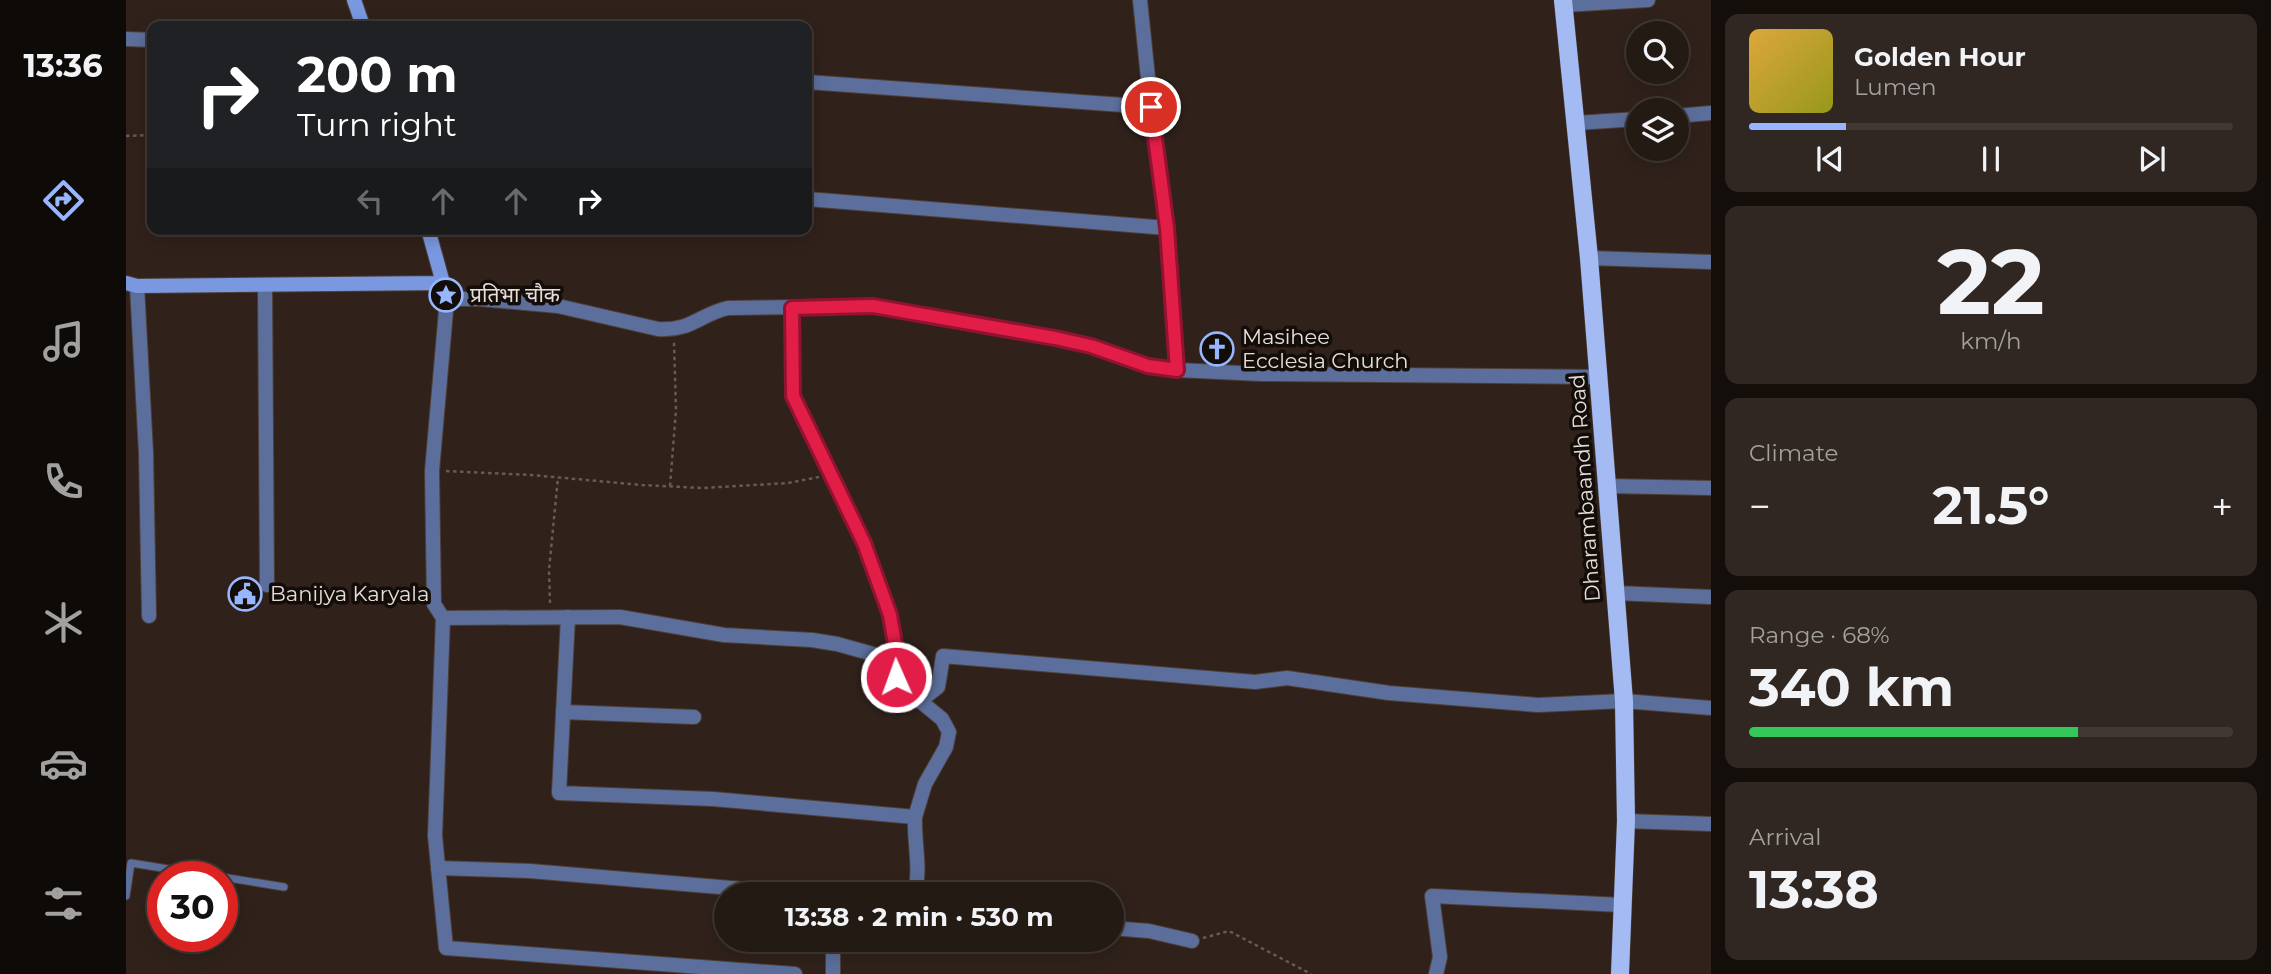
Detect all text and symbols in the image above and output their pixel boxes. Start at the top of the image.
map controls [1626,21,1689,161]
button: search [1626,21,1689,84]
text: Golden Hour [1854,41,2026,73]
text: 200 m [297,45,458,104]
text: 13:36 [23,46,103,85]
icon: right [182,49,273,140]
text: Lumen [1854,73,1937,101]
pin [1121,77,1181,137]
icon: arrive [1132,88,1170,126]
button: layers [1626,98,1689,161]
text: Turn right [297,105,457,144]
icon: previous [1811,140,1849,178]
icon: pause [1972,140,2010,178]
icon: next [2133,140,2171,178]
icon: directions [39,176,88,225]
icon: left [351,182,389,220]
icon: ahead [424,182,462,220]
icon: ahead [497,182,535,220]
icon: right [570,182,608,220]
text: 22 [1937,226,2045,337]
place icon: प्रतिभा चौक [427,276,465,314]
place label: प्रतिभा चौक [470,282,561,307]
icon: music [39,317,88,366]
place label: Masihee Ecclesia Church [1242,324,1409,373]
text: km/h [1960,327,2022,355]
church icon: Masihee Ecclesia Church [1198,330,1236,368]
street label: Dharambaandh Road [1564,373,1605,603]
text: Climate [1749,439,1838,467]
icon: phone [39,457,88,506]
text: 21.5° [1932,474,2050,537]
text: − [1749,483,1771,530]
text: + [2211,483,2233,530]
public building icon: Banijya Karyala [226,575,264,613]
place label: Banijya Karyala [270,581,429,606]
icon: climate [39,598,88,647]
text: Range · 68% [1749,621,1890,649]
position arrow [859,640,933,714]
text: 340 km [1749,656,1954,719]
icon: car [39,739,88,788]
text: Arrival [1749,823,1822,851]
text: 13:38 [1749,858,1879,921]
speed limit sign: 30 [147,861,238,952]
icon: filters [39,879,88,928]
text: 13:38 · 2 min · 530 m [785,901,1053,933]

